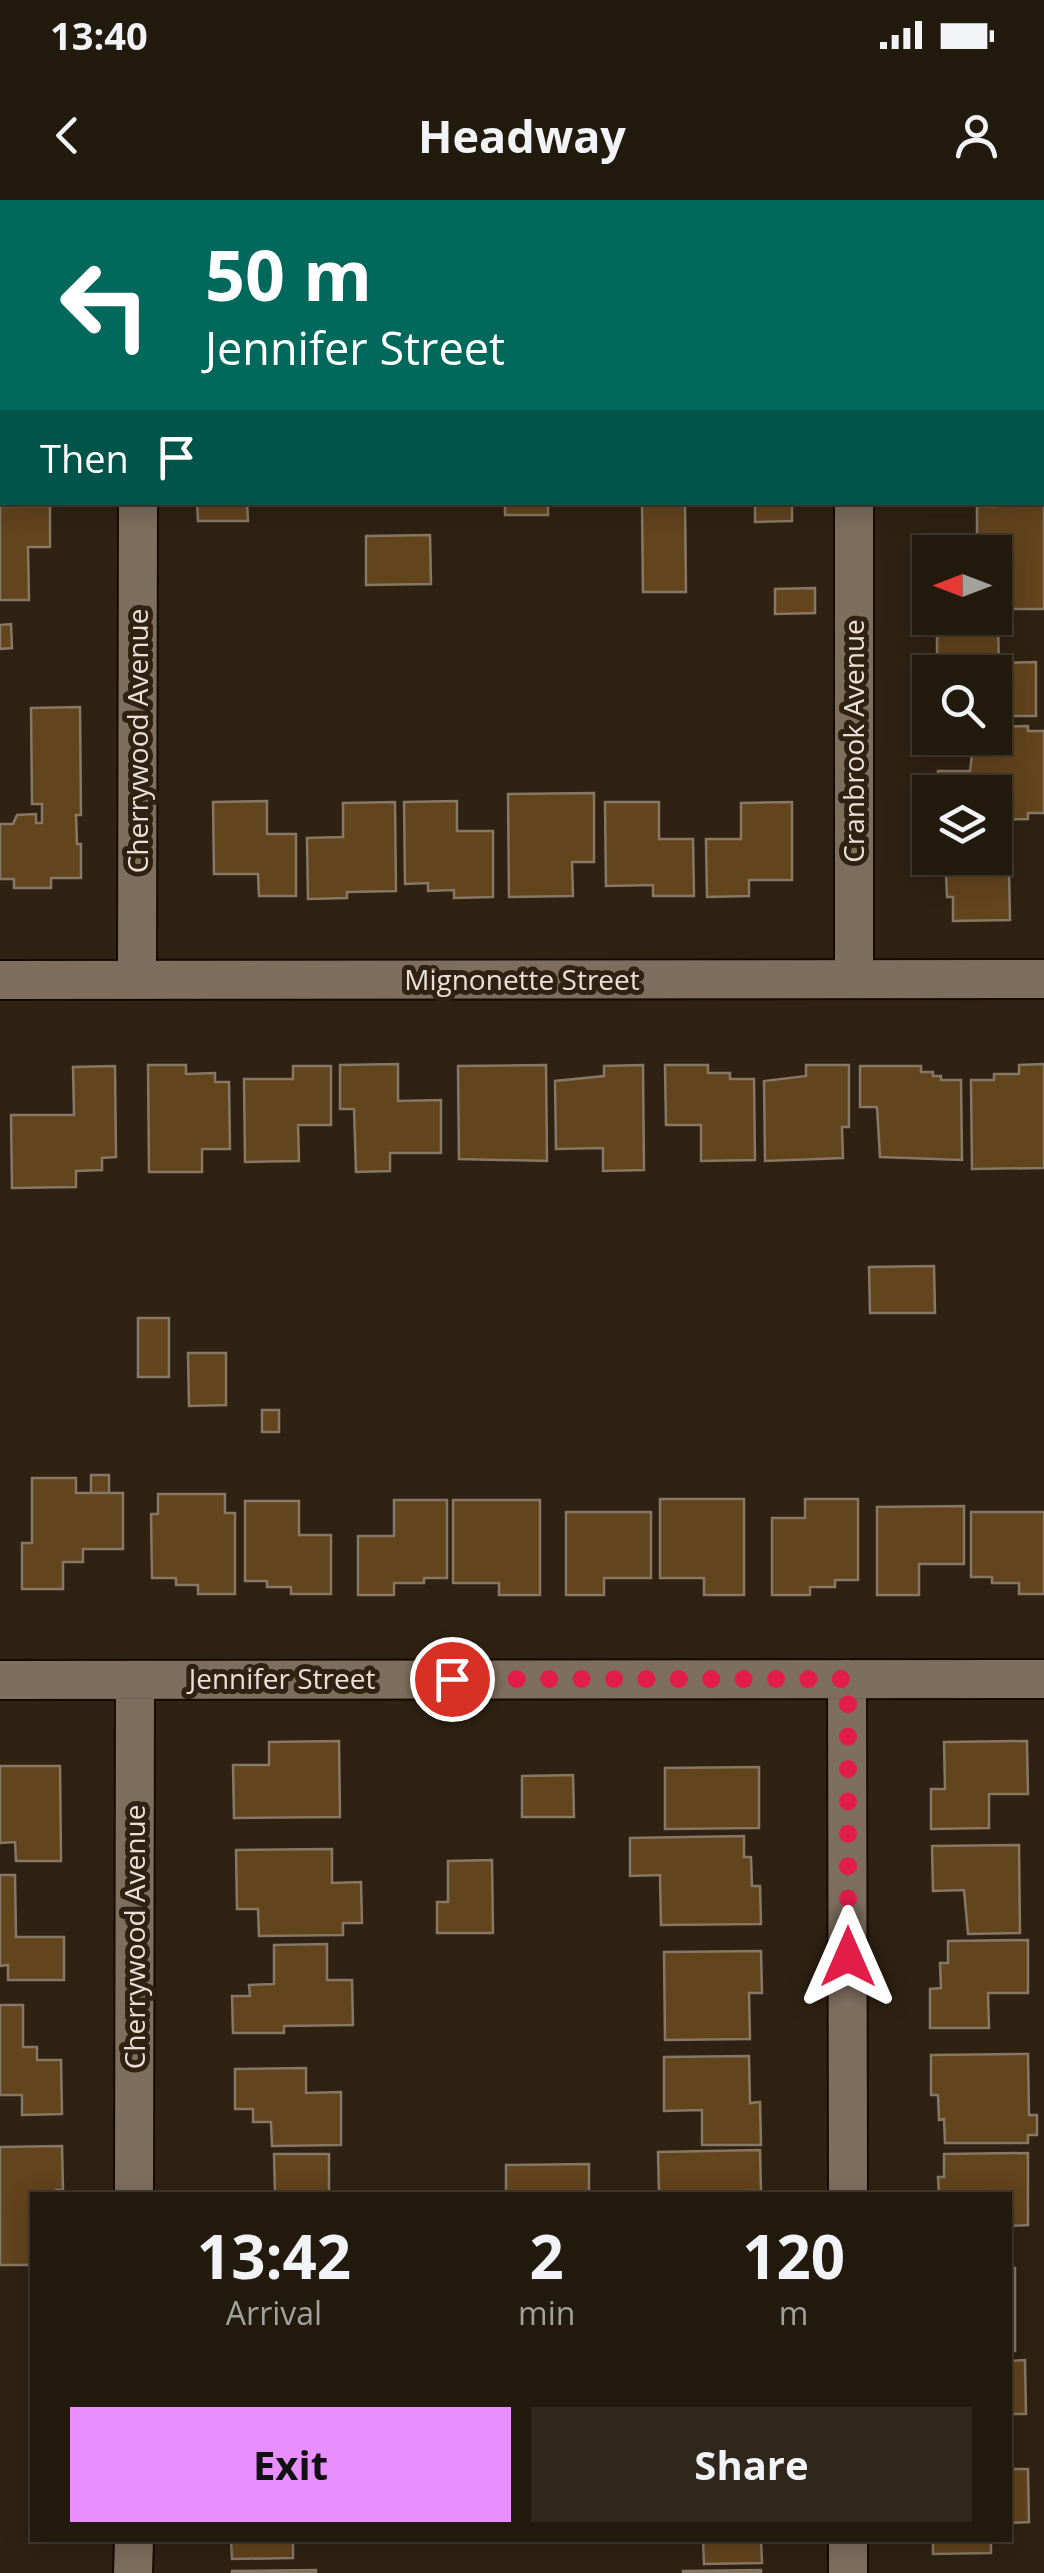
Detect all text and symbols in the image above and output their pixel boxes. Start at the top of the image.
text: 13:40 [50,9,148,61]
text: Headway [418,105,626,166]
icon: back [40,108,95,163]
icon: person [949,108,1004,163]
text: 50 m [205,226,372,322]
icon: left [40,240,170,370]
text: Jennifer Street [205,317,505,378]
icon: arrive [149,430,204,485]
text: Then [40,432,129,484]
north arrow [912,535,1012,635]
map controls [912,535,1012,875]
street label: Cherrywood Avenue [118,609,156,873]
street label: Cranbrook Avenue [834,619,872,863]
button: search [912,655,1012,755]
button: layers [912,775,1012,875]
street label: Mignonette Street [404,960,640,998]
pin [410,1637,495,1722]
icon: arrive [425,1652,480,1707]
street label: Jennifer Street [186,1659,375,1697]
street label: Cherrywood Avenue [115,1805,153,2069]
position arrow [796,1905,900,2009]
text: 13:42 [197,2215,351,2297]
text: 2 [530,2215,564,2297]
text: 120 [742,2215,845,2297]
text: Arrival [226,2291,322,2334]
text: min [518,2291,575,2334]
text: m [779,2291,808,2334]
button: Exit [70,2407,511,2522]
button: Share [531,2407,972,2522]

